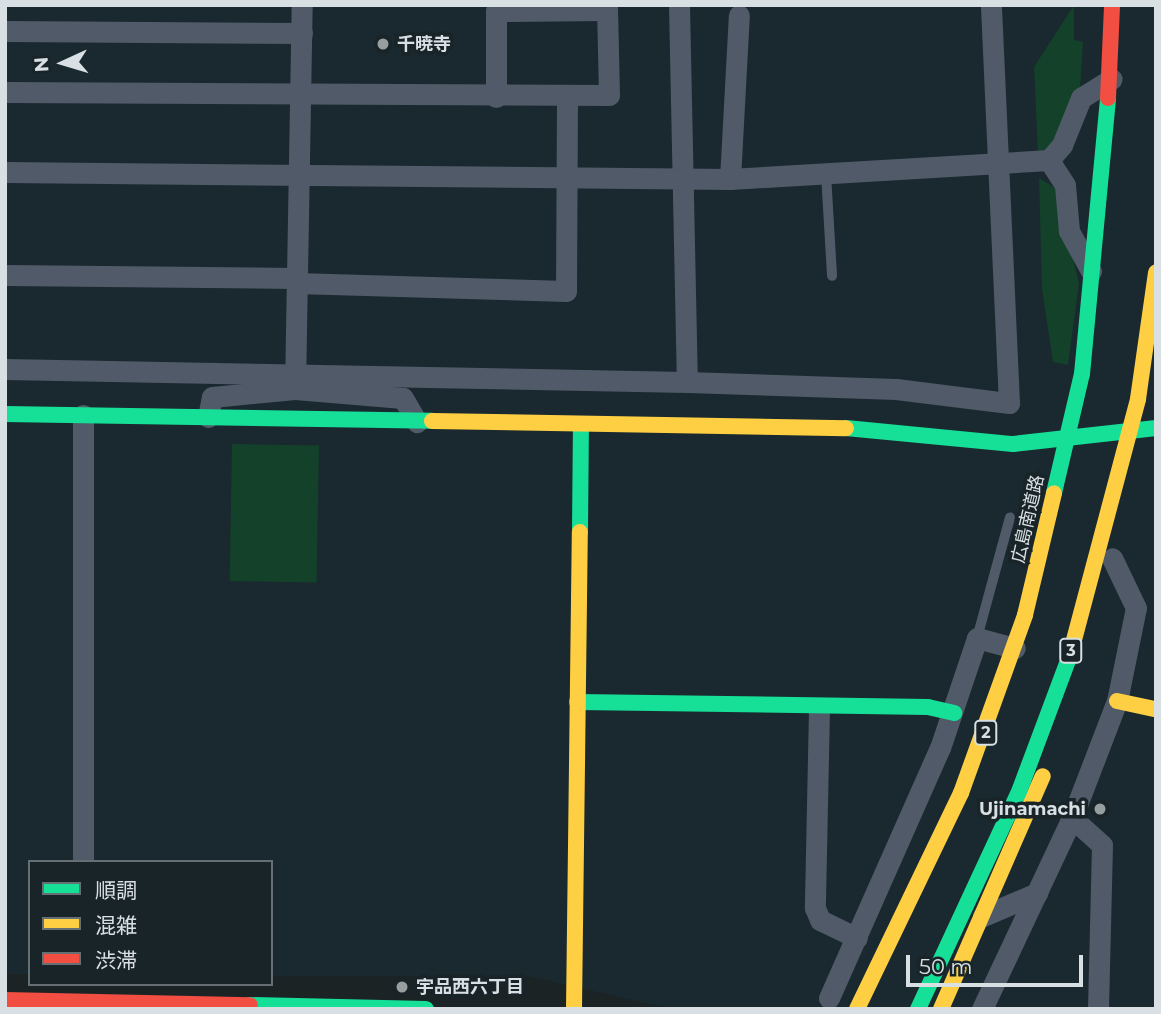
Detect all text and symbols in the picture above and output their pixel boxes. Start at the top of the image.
north arrow [28,28,98,98]
place label: 千暁寺 [397,33,451,55]
marker: 千暁寺 [375,36,391,52]
text: N [30,56,54,73]
street label: 広島南道路 [1007,473,1049,565]
road number: 3 [1059,638,1083,664]
road number: 2 [974,720,998,746]
place label: Ujinamachi [979,798,1086,820]
marker: Ujinamachi [1092,801,1108,817]
legend [28,860,273,986]
text: 順調 [95,878,137,903]
text: 混雑 [95,913,137,938]
scale bar [909,940,1086,984]
text: 渋滞 [95,948,137,973]
text: 50 m [919,954,973,979]
place label: 宇品西六丁目 [416,976,524,998]
marker: 宇品西六丁目 [394,979,410,995]

